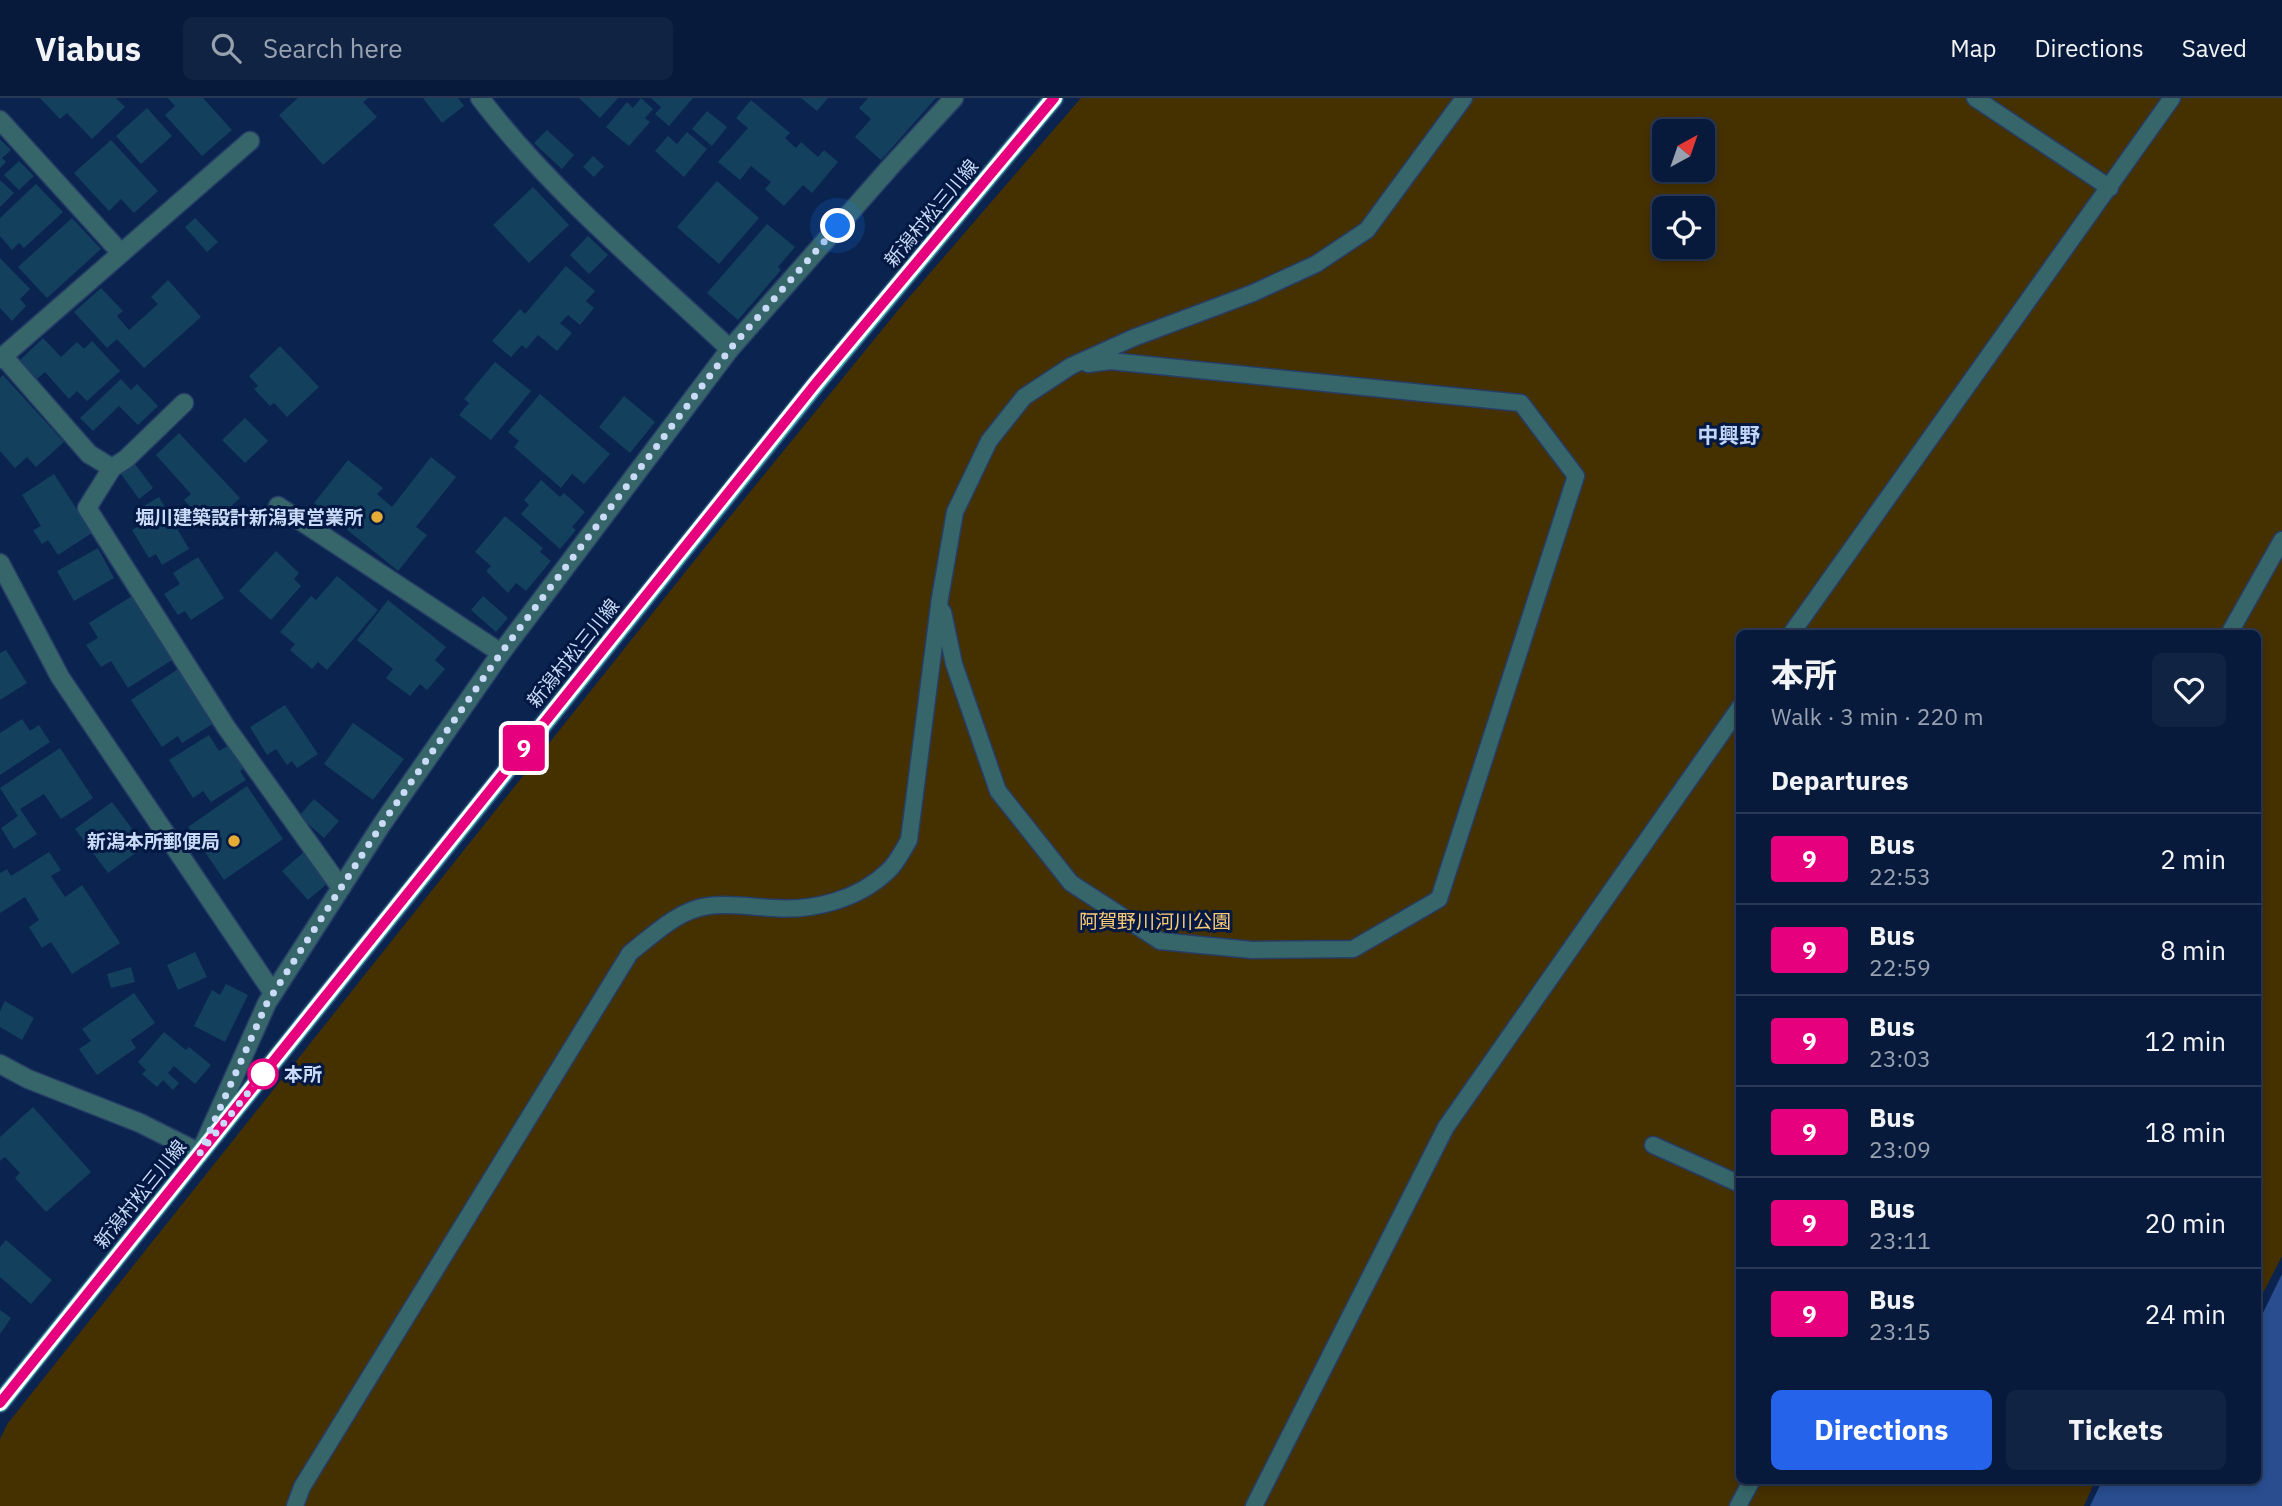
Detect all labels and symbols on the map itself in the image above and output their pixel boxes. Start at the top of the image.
north arrow [1652,119,1715,182]
street label: 新潟村松三川線 [879,154,983,272]
your location [820,208,855,243]
district label: 中興野 [1698,421,1761,449]
place label: 堀川建築設計新潟東営業所 [135,505,363,529]
marker: 堀川建築設計新潟東営業所 [369,509,385,525]
street label: 新潟村松三川線 [522,594,624,712]
line badge: 9 [501,725,547,771]
place label: 新潟本所郵便局 [87,829,220,853]
marker: 新潟本所郵便局 [226,833,242,849]
park label: 阿賀野川河川公園 [1079,909,1231,933]
marker: 本所 [248,1059,278,1089]
place label: 本所 [284,1062,322,1086]
street label: 新潟村松三川線 [89,1135,191,1253]

